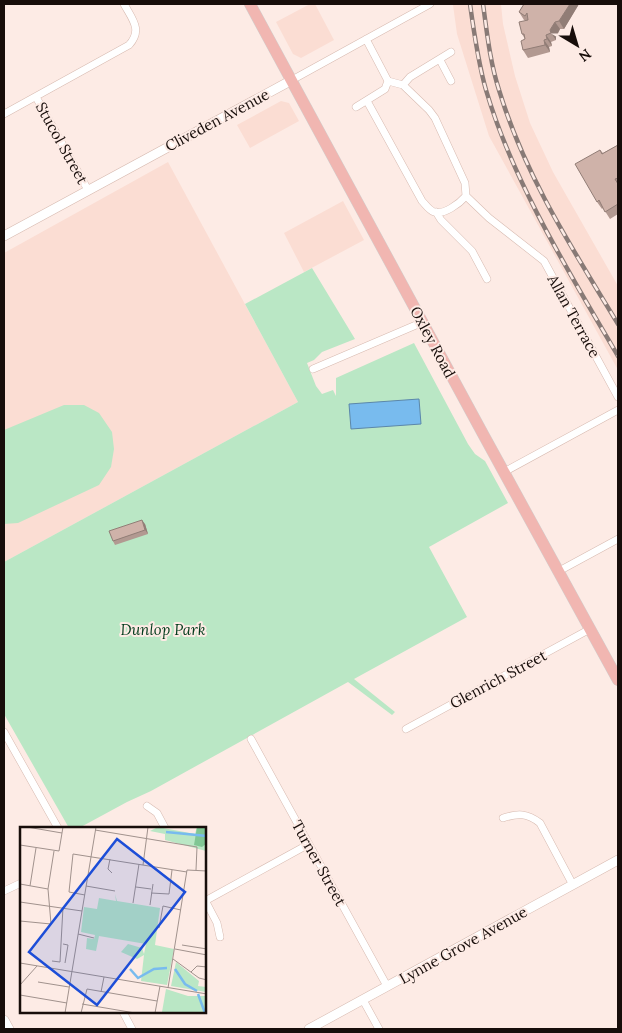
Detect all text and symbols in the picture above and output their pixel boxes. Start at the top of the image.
north arrow [552,20,602,70]
text: N [575,45,595,66]
street label: Cliveden Avenue [162,85,272,155]
street label: Stucol Street [32,99,92,187]
street label: Allan Terrace [543,270,605,361]
street label: Oxley Road [406,303,460,381]
park label: Dunlop Park [120,620,206,639]
street label: Glenrich Street [446,645,550,712]
street label: Turner Street [288,817,350,909]
inset map [20,827,206,1013]
street label: Lynne Grove Avenue [396,902,530,988]

